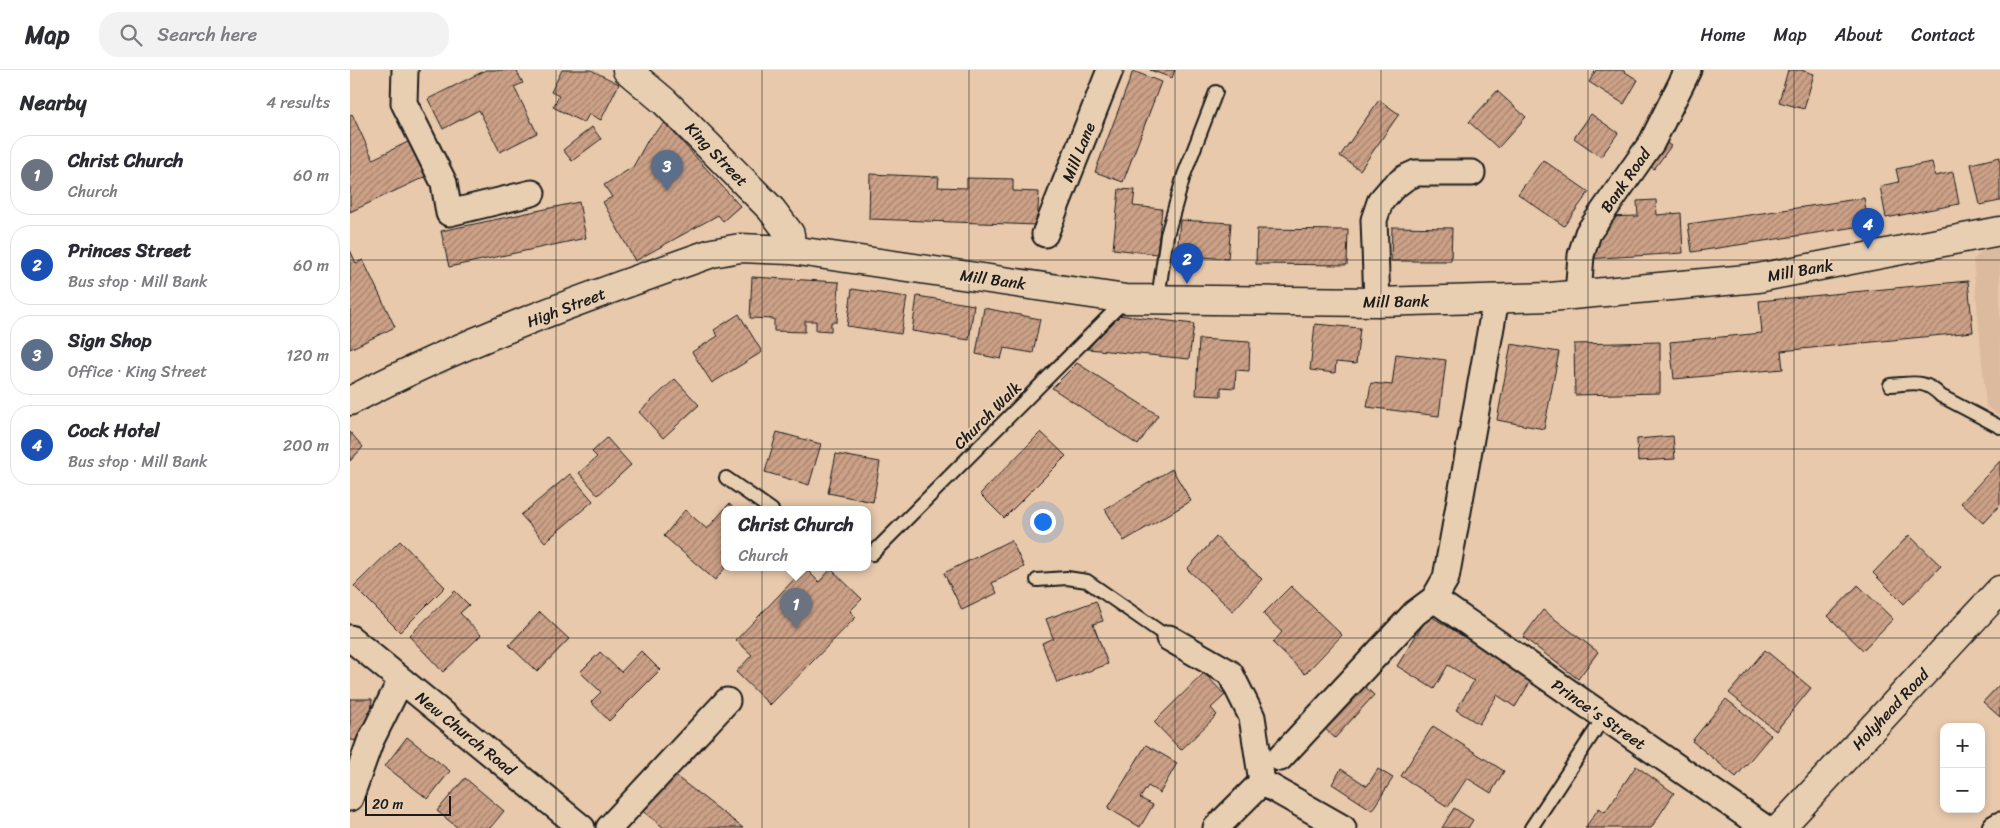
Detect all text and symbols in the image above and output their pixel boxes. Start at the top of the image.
search box [99,12,449,57]
text: Map [25,14,69,56]
text: Search here [157,18,257,51]
text: Home [1701,19,1746,51]
text: Map [1774,19,1807,51]
text: About [1835,19,1883,51]
text: Contact [1911,19,1975,51]
icon: search [117,21,145,49]
text: Nearby [20,84,86,122]
text: 4 results [266,88,330,117]
street label: King Street [678,115,755,194]
street label: Mill Lane [1053,117,1104,187]
street label: Bank Road [1592,140,1659,219]
text: Christ Church [68,144,183,177]
pin: 3 [651,150,683,191]
text: 1 [34,161,40,190]
text: 60 m [293,161,329,190]
text: Church [68,177,118,206]
pin: 4 [1852,208,1884,249]
text: Princes Street [68,234,191,267]
pin: 2 [1171,243,1203,284]
street label: Mill Bank [1765,250,1836,291]
text: 2 [32,251,42,280]
text: 60 m [293,251,329,280]
street label: Mill Bank [958,261,1028,299]
text: Bus stop · Mill Bank [68,267,207,296]
street label: High Street [522,279,610,336]
street label: Mill Bank [1363,286,1430,317]
text: Sign Shop [68,324,152,357]
text: 3 [33,341,41,370]
text: 120 m [286,341,329,370]
text: Office · King Street [68,357,207,386]
street label: Church Walk [946,374,1029,457]
text: Cock Hotel [68,414,159,447]
text: 4 [32,431,42,460]
text: 200 m [283,431,329,460]
text: Bus stop · Mill Bank [68,447,207,476]
popup [721,506,871,571]
text: Christ Church [738,508,854,541]
your location [1030,509,1056,535]
text: Church [738,541,788,570]
pin: 1 [780,588,812,629]
street label: Holyhead Road [1844,660,1937,757]
street label: Prince's Street [1545,671,1652,758]
street label: New Church Road [409,684,524,784]
map controls [1940,723,1985,813]
button: + [1940,723,1985,768]
button: − [1940,768,1985,813]
text: 20 m [372,792,403,817]
scale bar [365,793,451,816]

